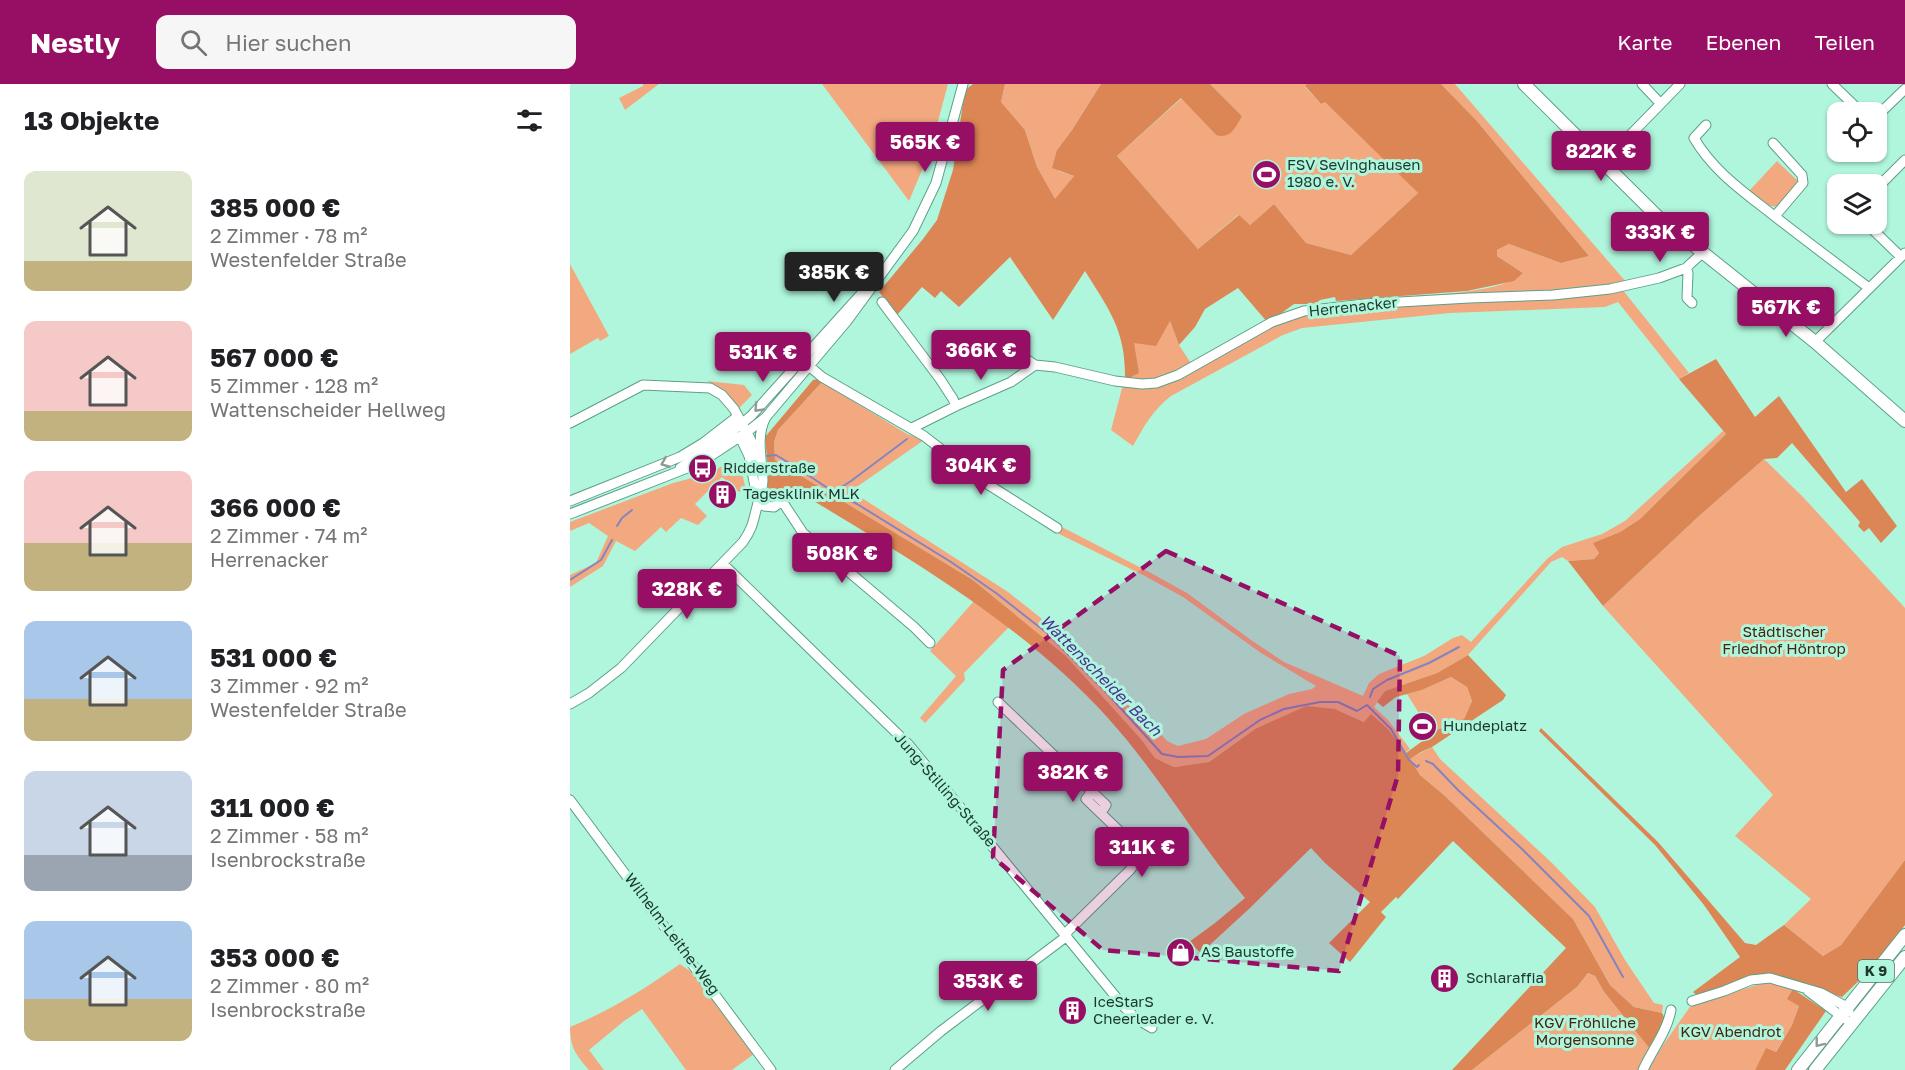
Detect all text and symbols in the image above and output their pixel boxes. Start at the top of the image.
search box [156,15,576,69]
text: Nestly [30,26,120,59]
icon: search [177,26,210,59]
text: Hier suchen [225,29,351,56]
text: Karte [1617,29,1673,55]
text: Ebenen [1706,29,1781,55]
text: Teilen [1814,29,1875,55]
map controls [1827,102,1887,234]
button: locate [1827,102,1887,162]
icon: filters [513,104,546,137]
text: 13 Objekte [24,105,159,136]
pin: 565K € [876,122,974,173]
text: 565K € [890,129,960,153]
pin: 822K € [1552,131,1650,182]
text: 822K € [1566,138,1636,162]
place label: FSV Sevinghausen 1980 e. V. [1287,155,1420,190]
sports icon: FSV Sevinghausen 1980 e. V. [1250,158,1282,190]
button: layers [1827,174,1887,234]
text: 385 000 € [210,192,340,223]
icon: home [72,195,144,267]
pin: 333K € [1611,212,1709,263]
text: 333K € [1625,219,1695,243]
text: 2 Zimmer · 78 m² [210,223,367,247]
text: Westenfelder Straße [210,247,407,271]
pin: 385K € [785,252,883,303]
text: 385K € [799,259,869,283]
pin: 567K € [1737,287,1835,338]
street label: Herrenacker [1308,292,1398,320]
text: 567K € [1751,294,1821,318]
pin: 366K € [932,330,1030,381]
pin: 531K € [714,332,812,383]
text: 366K € [945,337,1017,361]
text: 531K € [729,339,797,363]
text: 567 000 € [210,342,339,373]
icon: home [72,345,144,417]
text: 5 Zimmer · 128 m² [210,373,378,397]
text: Wattenscheider Hellweg [210,397,446,421]
one-way arrow [755,401,766,412]
pin: 304K € [932,445,1030,496]
bus stop icon: Ridderstraße [686,452,718,484]
text: 304K € [945,452,1017,476]
one-way arrow [660,456,671,468]
place label: Ridderstraße [723,458,816,476]
building icon: Tagesklinik MLK [706,478,738,510]
place label: Tagesklinik MLK [743,484,860,502]
text: 366 000 € [210,492,341,523]
icon: home [72,495,144,567]
text: 2 Zimmer · 74 m² [210,523,367,547]
pin: 508K € [793,533,891,584]
text: 508K € [806,540,878,564]
text: Herrenacker [210,547,329,571]
pin: 328K € [638,569,736,620]
text: 328K € [652,576,722,600]
water label: Wattenscheider Bach [1036,610,1167,741]
park label: Städtischer Friedhof Höntrop [1722,622,1846,657]
text: 531 000 € [210,642,337,673]
icon: home [72,645,144,717]
text: 3 Zimmer · 92 m² [210,673,368,697]
text: Westenfelder Straße [210,697,407,721]
sports icon: Hundeplatz [1406,710,1438,742]
place label: Hundeplatz [1443,716,1527,734]
street label: Jung-Stilling-Straße [891,729,1000,850]
pin: 382K € [1024,752,1122,803]
text: 382K € [1038,759,1108,783]
text: 311 000 € [210,792,335,823]
icon: home [72,795,144,867]
text: 2 Zimmer · 58 m² [210,823,368,847]
pin: 311K € [1093,827,1191,878]
text: 311K € [1109,834,1175,858]
text: Isenbrockstraße [210,847,366,871]
street label: Wilhelm-Leithe-Weg [621,869,724,998]
shop icon: AS Baustoffe [1164,936,1196,968]
text: 353 000 € [210,942,340,973]
place label: AS Baustoffe [1201,942,1295,960]
icon: home [72,945,144,1017]
road number: K 9 [1858,960,1894,982]
pin: 353K € [939,961,1037,1012]
building icon: Schlaraffia [1429,962,1461,994]
text: 353K € [953,968,1023,992]
place label: Schlaraffia [1466,968,1544,986]
text: 2 Zimmer · 80 m² [210,973,369,997]
place label: IceStarS Cheerleader e. V. [1093,992,1215,1027]
building icon: IceStarS Cheerleader e. V. [1056,995,1088,1027]
text: Isenbrockstraße [210,997,366,1021]
park label: KGV Fröhliche Morgensonne [1534,1013,1636,1048]
park label: KGV Abendrot [1680,1022,1782,1040]
one-way arrow [1815,1037,1826,1048]

